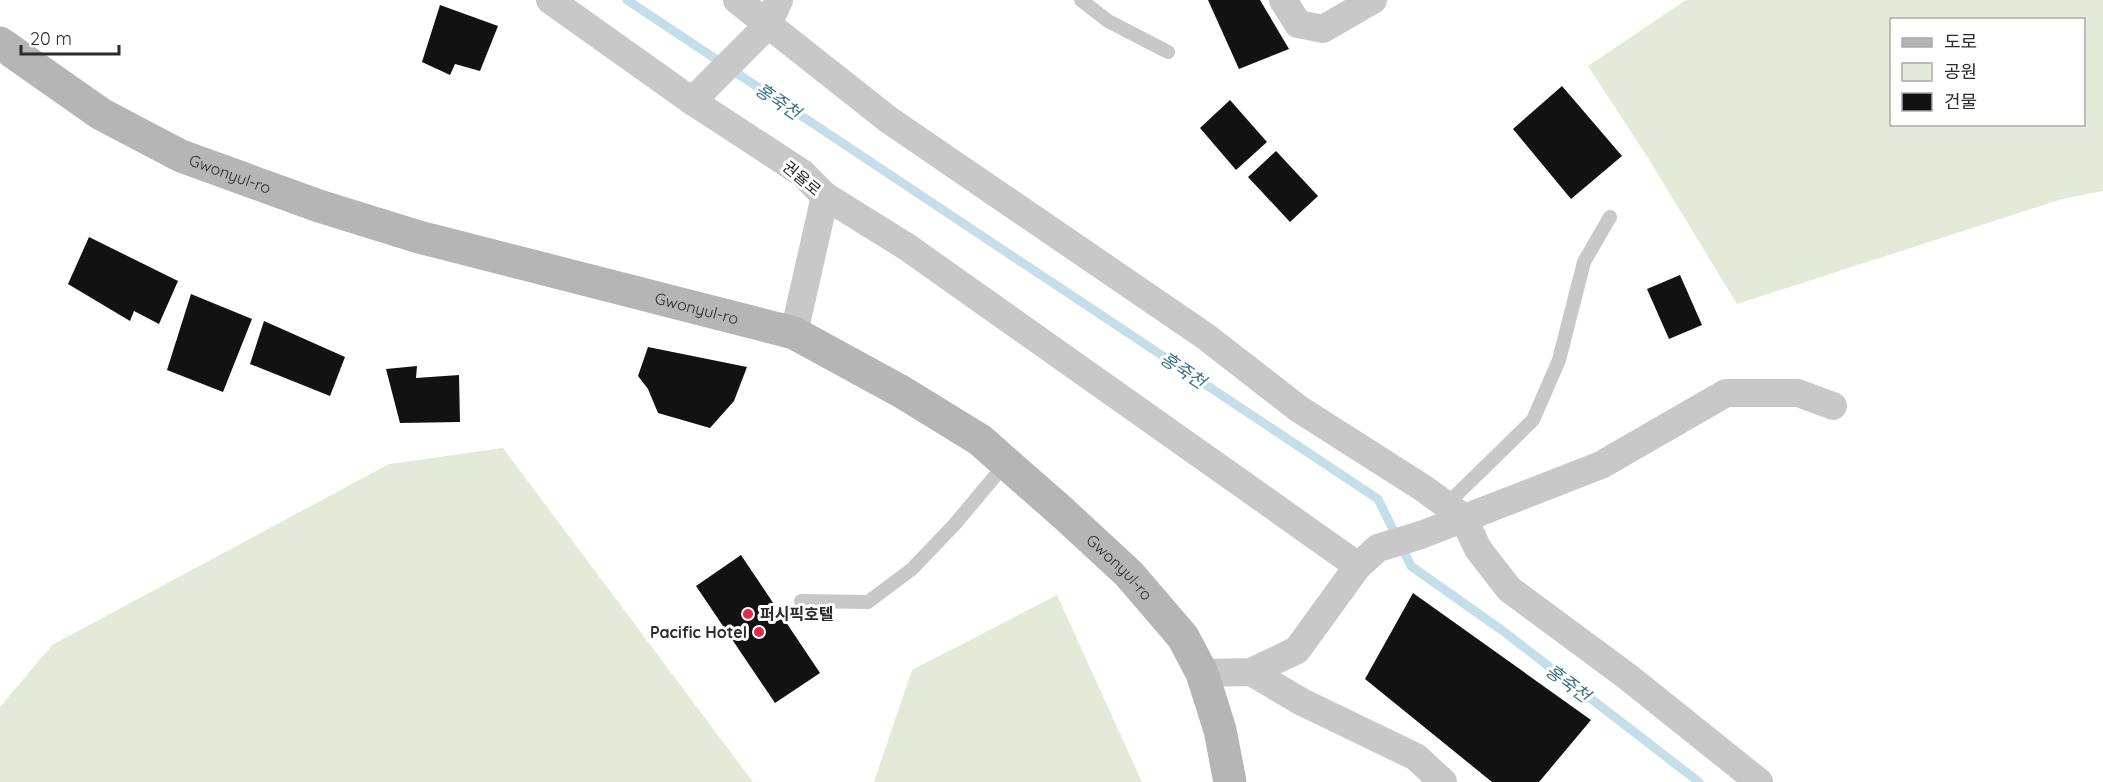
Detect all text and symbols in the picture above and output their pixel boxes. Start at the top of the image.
scale bar [21,18,118,56]
legend [1890,18,2085,126]
text: 20 m [30,27,72,50]
text: 도로 [1944,30,1977,53]
text: 공원 [1944,60,1977,83]
water label: 홍죽천 [751,78,807,126]
text: 건물 [1944,90,1977,113]
street label: Gwonyul-ro [186,150,274,198]
street label: 권율로 [779,156,826,200]
street label: Gwonyul-ro [653,288,741,328]
water label: 홍죽천 [1156,347,1212,395]
street label: Gwonyul-ro [1082,530,1157,604]
place label: 퍼시픽호텔 [760,604,834,624]
marker: 퍼시픽호텔 [741,607,755,621]
place label: Pacific Hotel [650,622,747,642]
marker: Pacific Hotel [752,625,766,639]
water label: 홍죽천 [1541,659,1597,709]

